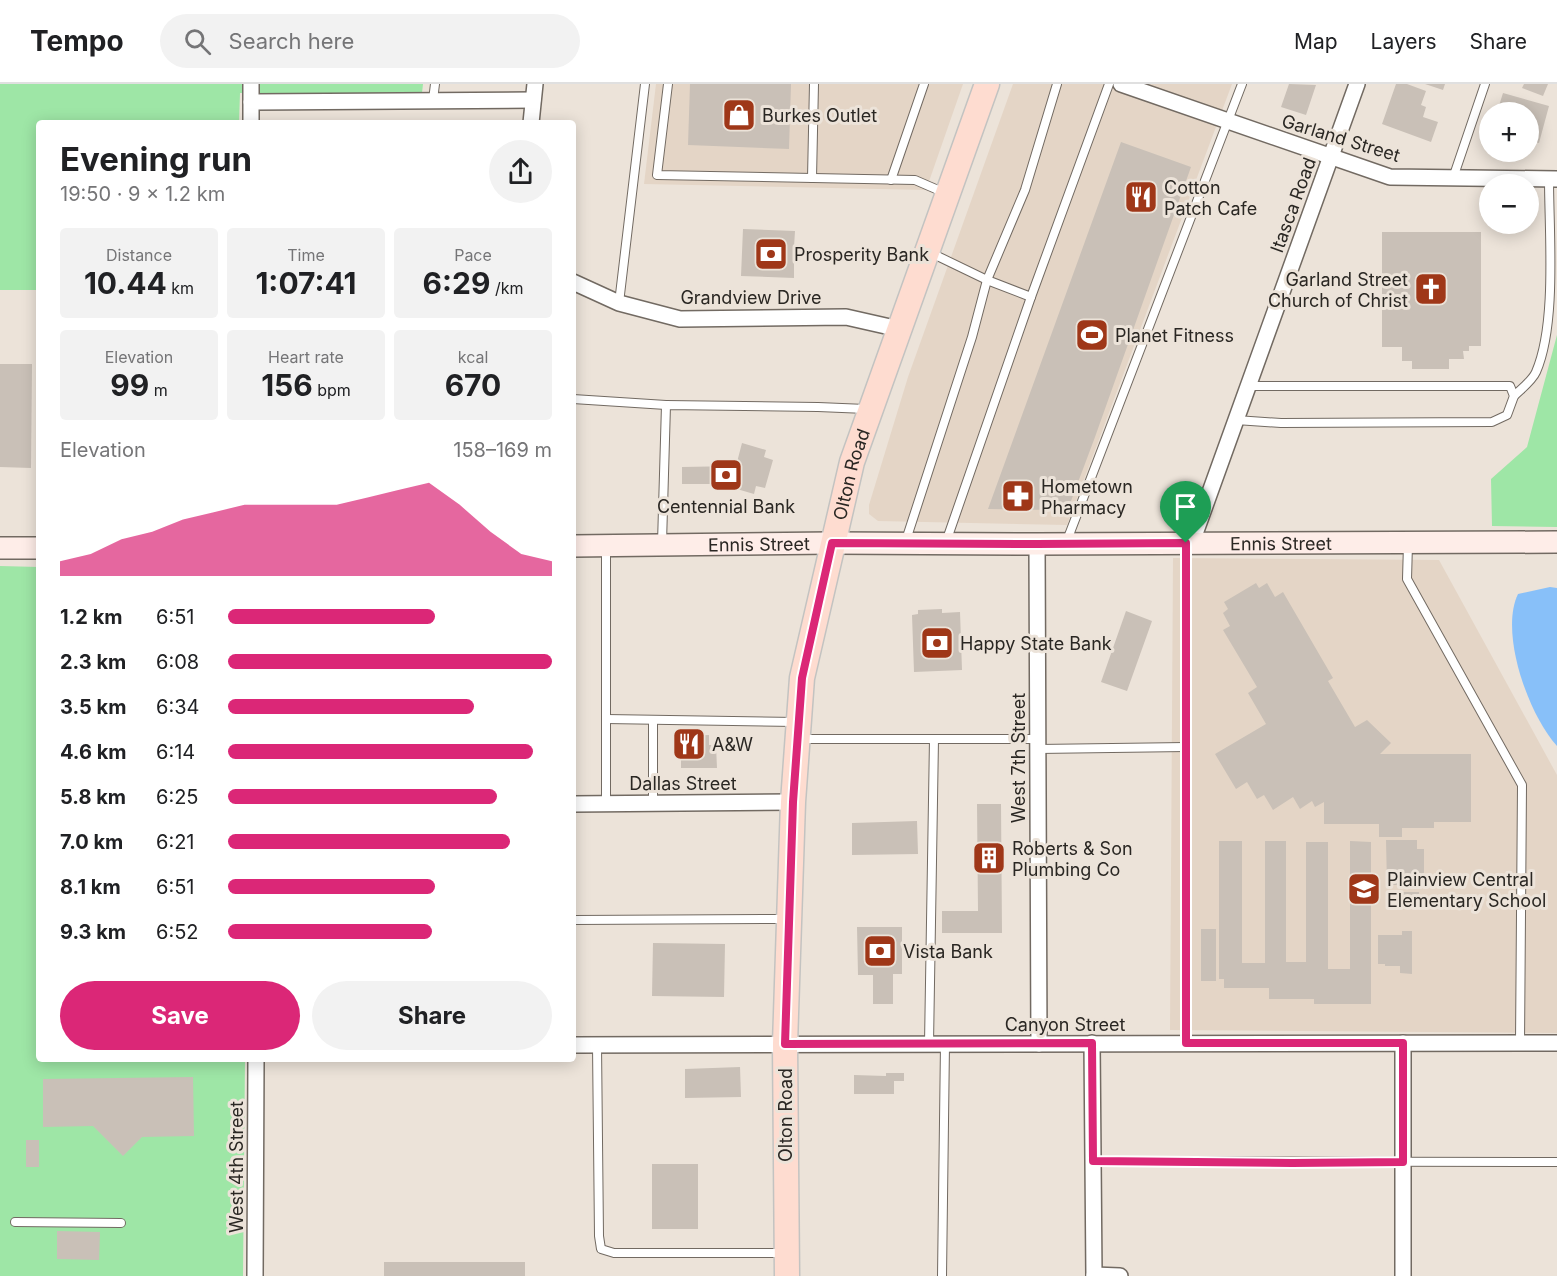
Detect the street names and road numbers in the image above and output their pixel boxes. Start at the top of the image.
street label: Garland Street [1279,110,1403,166]
street label: Itasca Road [1266,155,1320,255]
street label: Grandview Drive [680,287,822,308]
street label: Olton Road [828,426,874,522]
street label: Ennis Street [1230,532,1332,554]
street label: Ennis Street [708,533,810,555]
street label: West 7th Street [1008,693,1029,823]
street label: Dallas Street [629,773,737,794]
street label: Canyon Street [1005,1014,1125,1035]
street label: Olton Road [775,1068,796,1162]
street label: West 4th Street [226,1101,247,1233]

